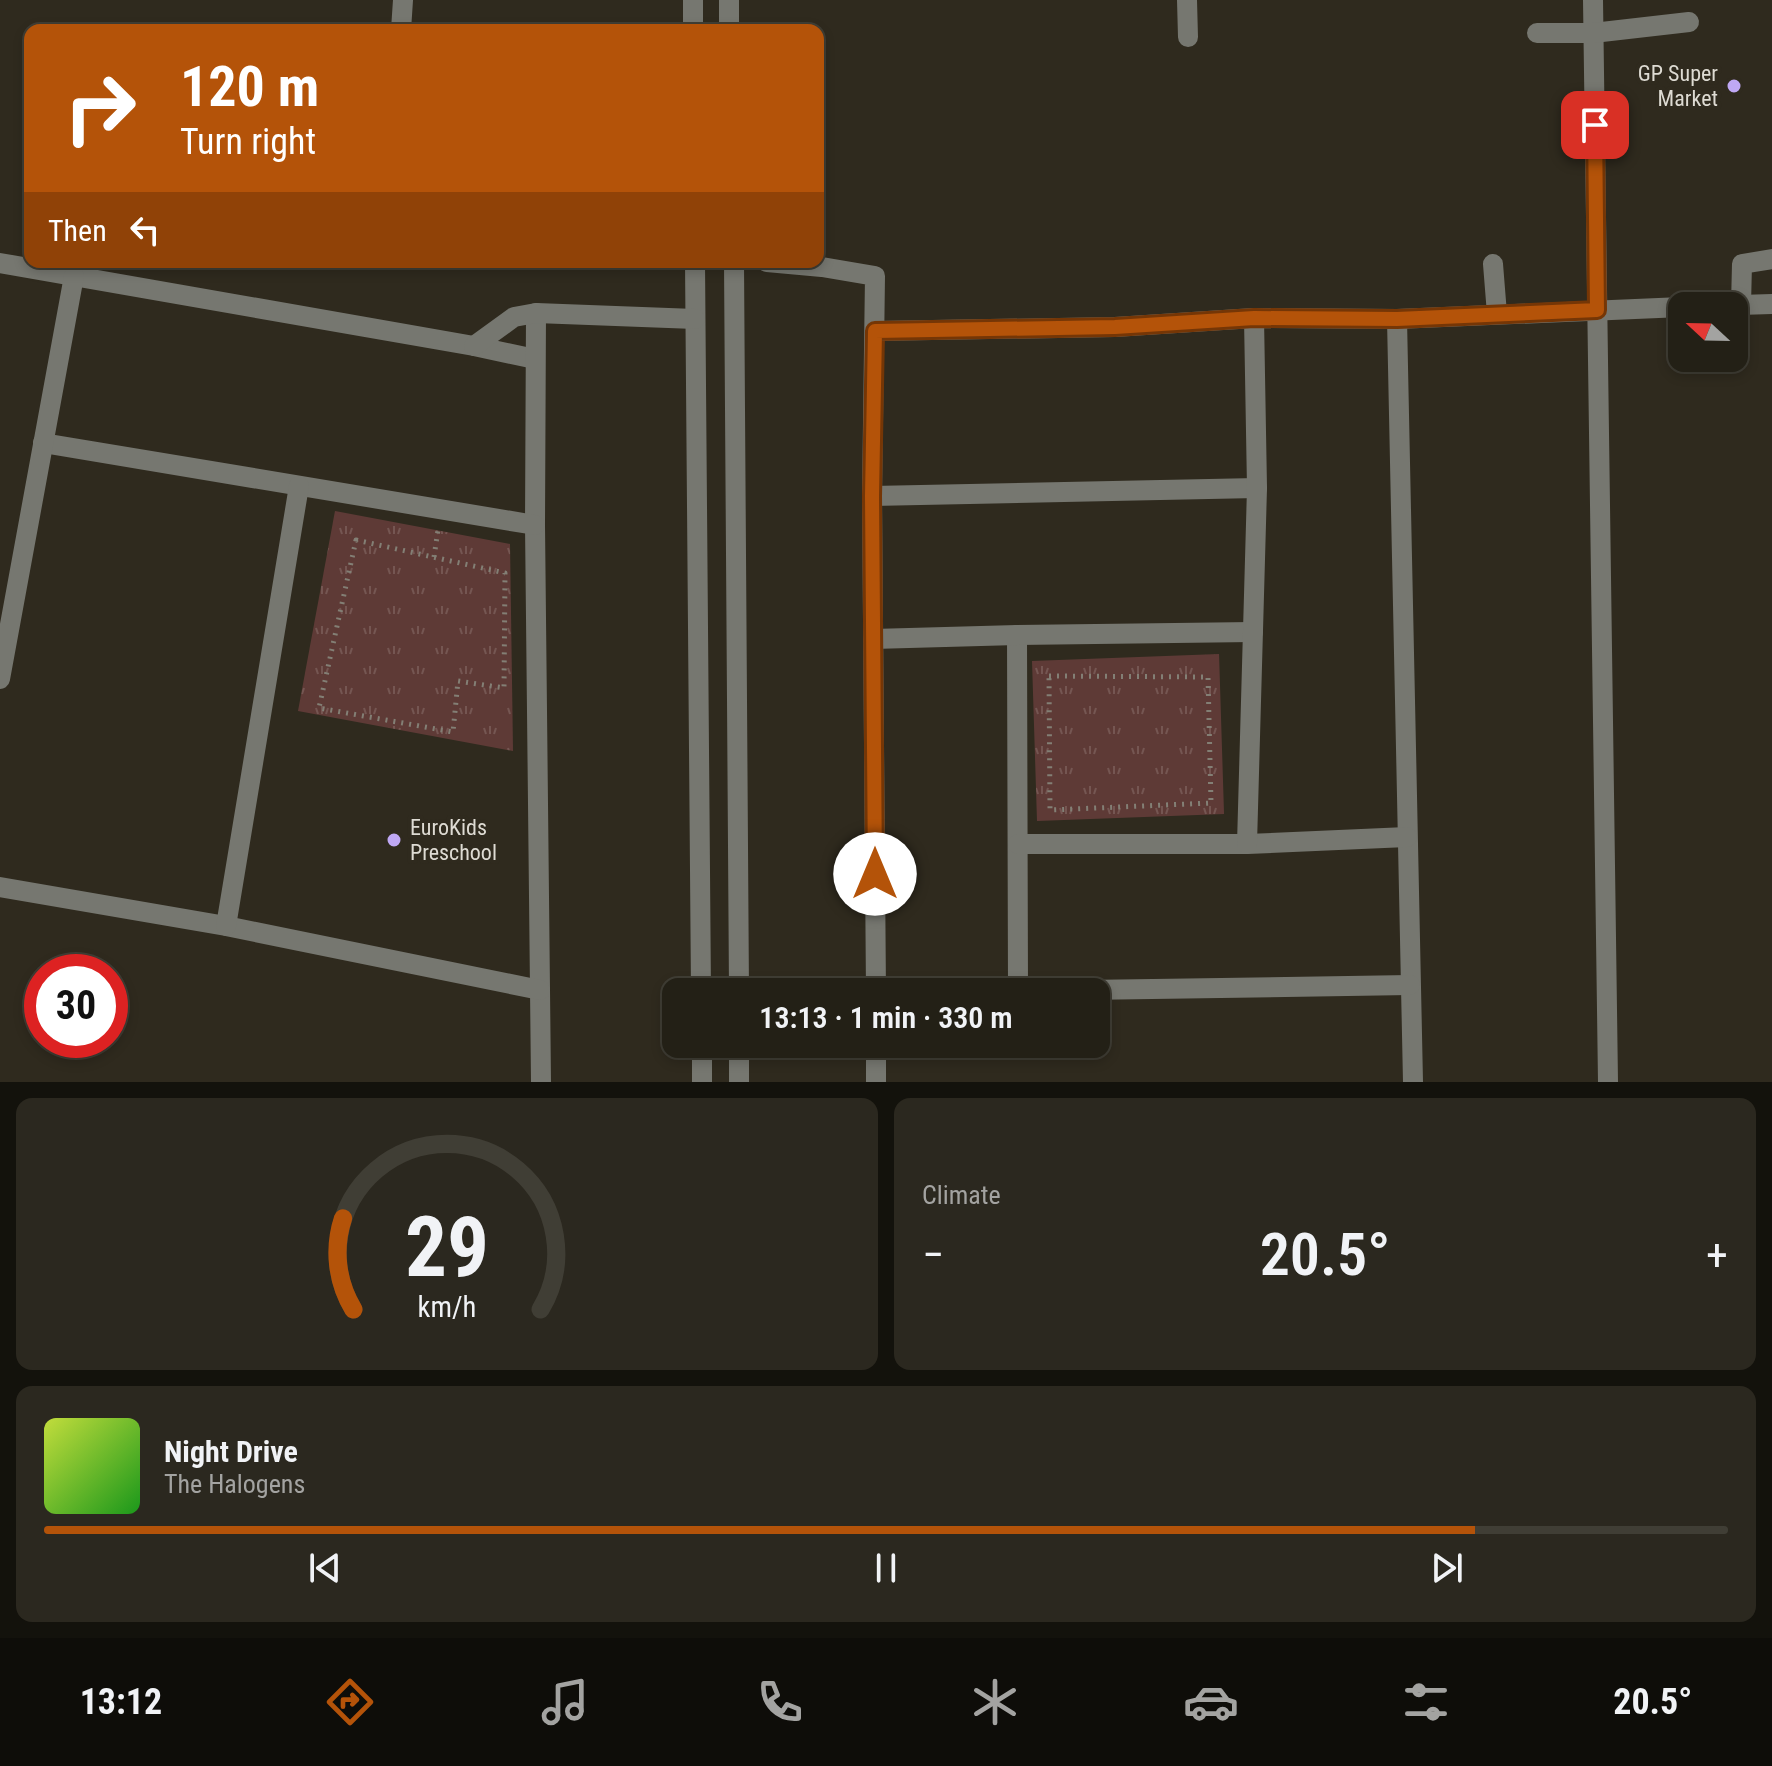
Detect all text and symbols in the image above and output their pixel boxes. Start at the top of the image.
text: 120 m [180,54,319,120]
icon: right [48,56,152,160]
place label: GP Super Market [1638,61,1718,111]
marker: GP Super Market [1725,77,1743,95]
pin [1561,91,1629,159]
icon: arrive [1573,103,1617,147]
text: Turn right [180,121,316,163]
icon: left [123,208,167,252]
text: Then [48,213,107,248]
north arrow [1668,292,1748,372]
map controls [1668,292,1748,372]
place label: EuroKids Preschool [410,815,497,865]
marker: EuroKids Preschool [385,831,403,849]
position arrow [833,832,917,916]
speed limit sign: 30 [24,954,128,1058]
text: 13:13 · 1 min · 330 m [759,1000,1013,1035]
text: Climate [922,1180,1001,1210]
text: 29 [405,1199,489,1296]
text: 20.5° [1260,1219,1390,1290]
text: − [922,1229,944,1281]
text: + [1706,1229,1728,1281]
text: km/h [418,1290,476,1324]
text: Night Drive [164,1434,298,1469]
text: The Halogens [164,1469,305,1499]
icon: previous [303,1546,347,1590]
icon: pause [864,1546,908,1590]
icon: next [1425,1546,1469,1590]
icon: directions [322,1674,378,1730]
icon: music [537,1674,593,1730]
icon: phone [752,1674,808,1730]
icon: climate [967,1674,1023,1730]
icon: car [1183,1674,1239,1730]
icon: filters [1398,1674,1454,1730]
text: 13:12 [80,1681,162,1723]
text: 20.5° [1613,1681,1692,1723]

